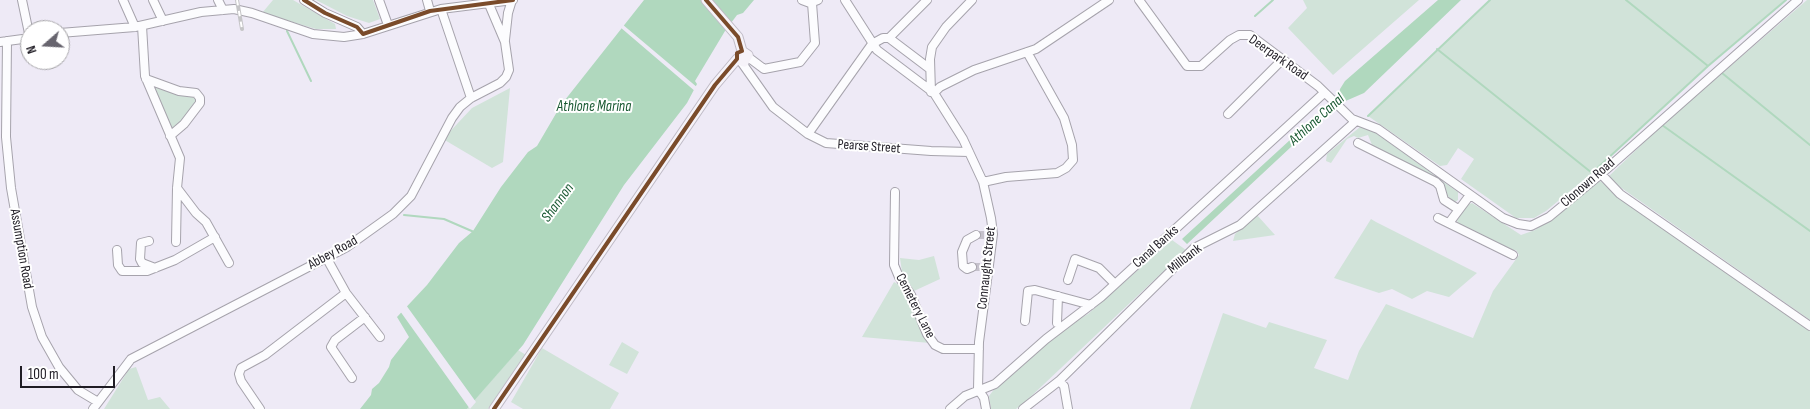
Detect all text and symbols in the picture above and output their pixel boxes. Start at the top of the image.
north arrow [20,20,70,70]
street label: Deerpark Road [1245,32,1311,84]
text: N [22,43,41,56]
water label: Athlone Canal [1286,90,1348,150]
water label: Athlone Marina [557,98,631,116]
street label: Pearse Street [837,136,901,158]
street label: Clonown Road [1557,155,1619,211]
water label: Shannon [538,180,578,226]
street label: Assumption Road [6,208,36,290]
street label: Canal Banks [1130,222,1182,272]
street label: Connaught Street [974,226,1000,310]
street label: Abbey Road [305,232,361,274]
street label: Millbank [1165,240,1205,278]
street label: Cemetery Lane [891,271,939,341]
scale bar [22,356,118,388]
text: 100 m [28,365,59,384]

